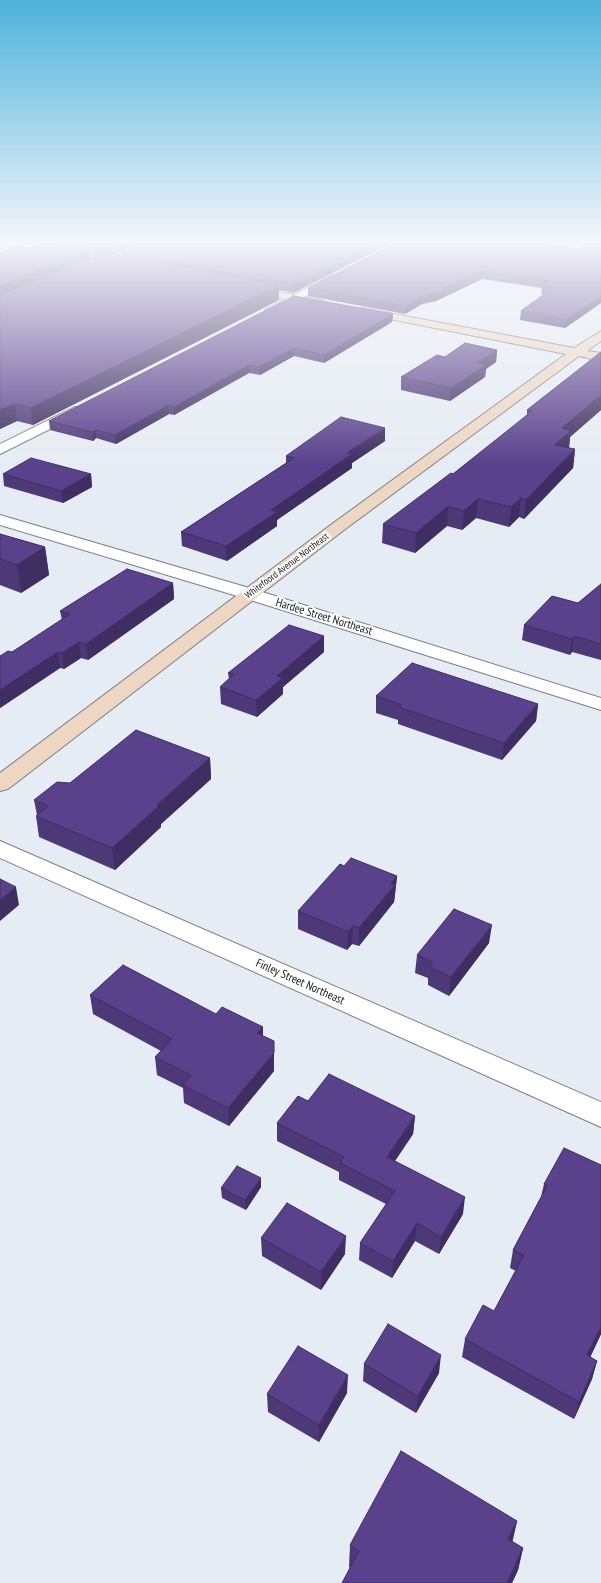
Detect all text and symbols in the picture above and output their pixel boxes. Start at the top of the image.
street label: Whitefoord Avenue Northeast [243,531,331,601]
street label: Hardee Street Northeast [274,595,374,639]
street label: Finley Street Northeast [253,956,347,1008]

